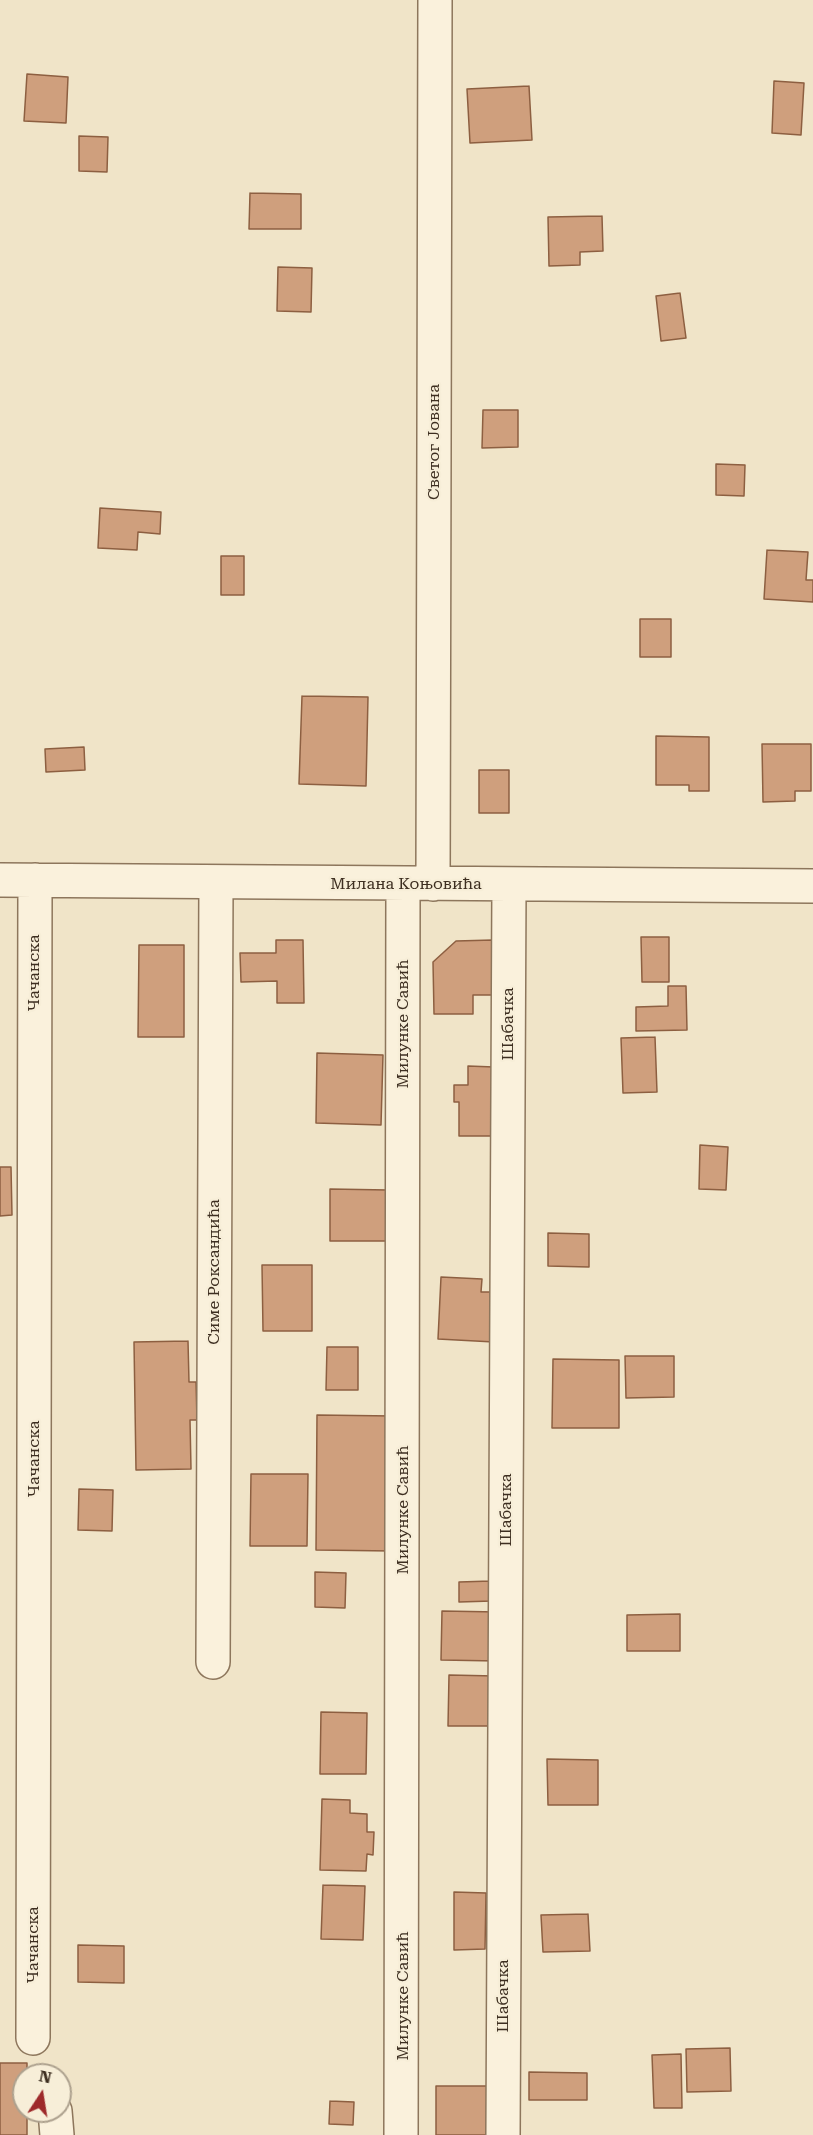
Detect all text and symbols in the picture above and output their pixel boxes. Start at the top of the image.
street label: Светог Јована [424,384,444,500]
street label: Милана Коњовића [330,874,482,894]
street label: Чачанска [24,935,44,1011]
street label: Милунке Савић [393,960,413,1088]
street label: Шабачка [498,988,518,1060]
street label: Симе Роксандића [204,1199,224,1345]
street label: Чачанска [24,1421,44,1497]
street label: Милунке Савић [393,1446,413,1574]
street label: Шабачка [496,1474,516,1546]
street label: Чачанска [23,1907,43,1983]
street label: Милунке Савић [393,1932,413,2060]
street label: Шабачка [493,1960,513,2032]
north arrow [12,2063,72,2123]
text: N [37,2066,53,2087]

